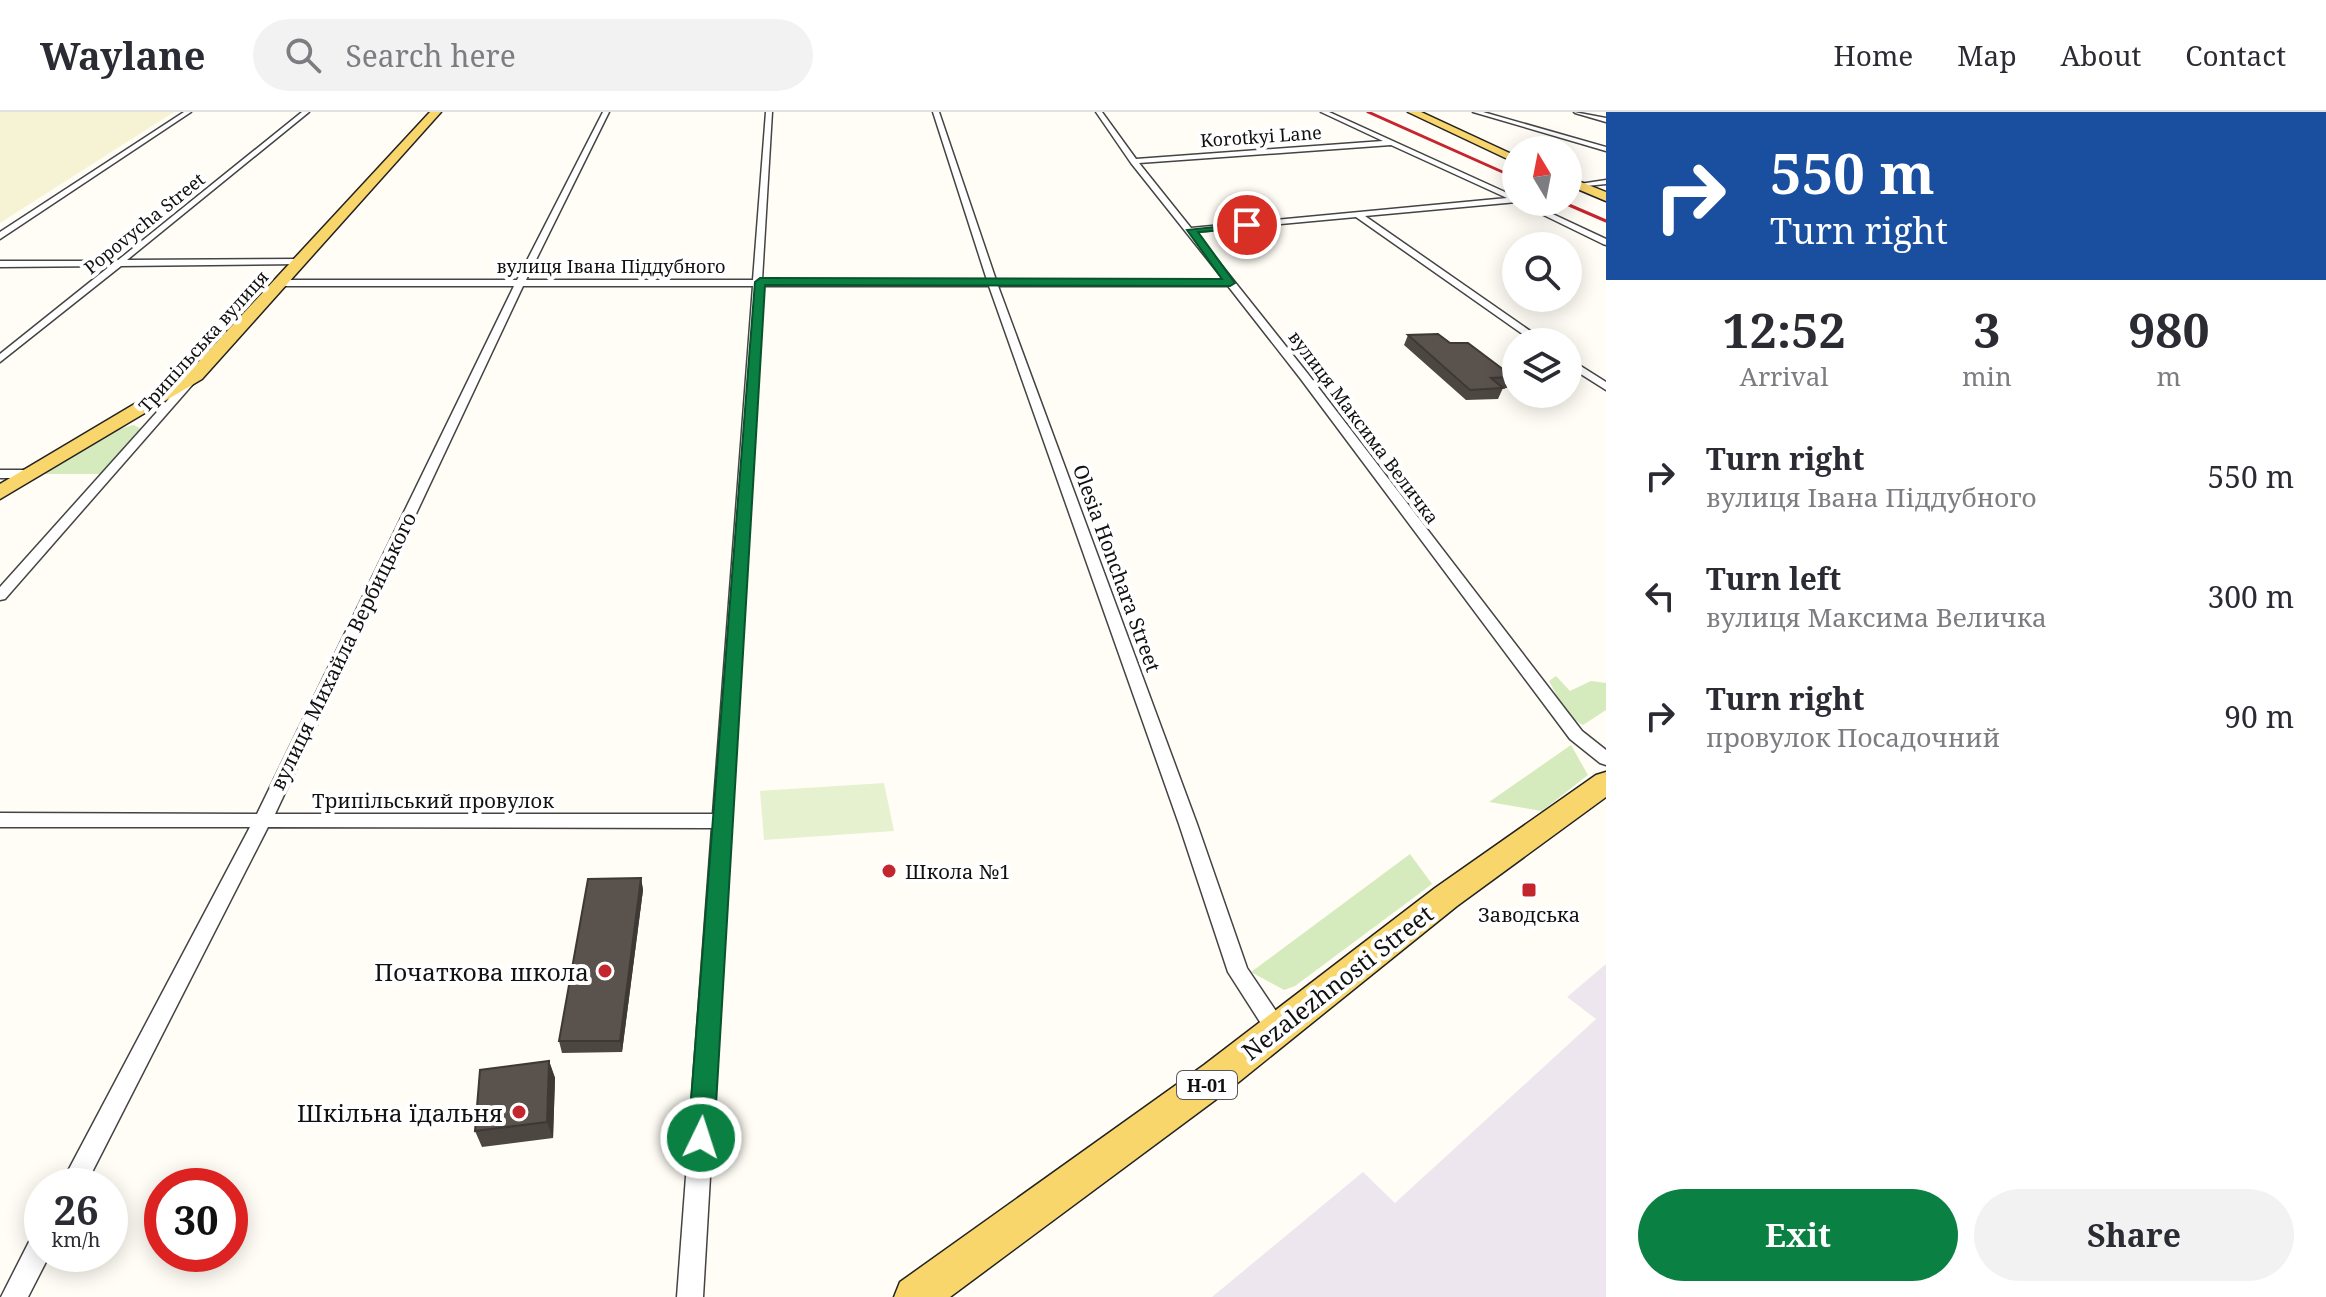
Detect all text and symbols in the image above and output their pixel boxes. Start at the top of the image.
search box [253,19,813,91]
text: Waylane [40,29,205,81]
icon: search [281,33,325,77]
text: Search here [345,35,516,76]
text: Home [1834,36,1913,74]
text: Map [1957,36,2017,74]
text: About [2061,36,2141,74]
text: Contact [2185,36,2286,74]
street label: Korotkyi Lane [1200,120,1322,152]
text: 550 m [1770,134,1935,210]
north arrow [1502,136,1582,216]
map controls [1502,136,1582,408]
icon: right [1638,144,1742,248]
street label: Popovycha Street [79,167,209,279]
pin [1213,191,1281,259]
icon: arrive [1225,203,1269,247]
text: Turn right [1770,206,1948,255]
button: search [1502,232,1582,312]
street label: вулиця Івана Піддубного [497,254,725,278]
street label: Трипільська вулиця [133,265,273,417]
text: 12:52 [1722,297,1846,362]
text: 3 [1973,297,2000,362]
text: 980 [2128,297,2210,362]
street label: вулиця Максима Величка [1283,326,1445,528]
button: layers [1502,328,1582,408]
text: Arrival [1740,358,1828,394]
text: min [1962,358,2012,394]
text: m [2157,358,2181,394]
text: Turn right [1706,438,1864,479]
icon: right [1638,454,1682,498]
text: 550 m [2208,456,2294,497]
street label: Olesia Honchara Street [1067,460,1167,676]
text: вулиця Івана Піддубного [1706,479,2037,515]
street label: вулиця Михайла Вербицького [264,508,422,794]
text: Turn left [1706,558,1841,599]
icon: left [1638,574,1682,618]
text: 300 m [2208,576,2294,617]
text: вулиця Максима Величка [1706,599,2047,635]
text: Turn right [1706,678,1864,719]
icon: right [1638,694,1682,738]
text: 90 m [2224,696,2294,737]
text: провулок Посадочний [1706,719,2000,755]
street label: Трипільський провулок [312,787,554,814]
place label: Школа №1 [905,858,1010,885]
marker: Школа №1 [880,862,898,880]
marker: Заводська [1520,881,1538,899]
street label: Nezalezhnosti Street [1235,897,1439,1067]
place label: Заводська [1478,901,1580,928]
place label: Початкова школа [374,955,589,988]
marker: Початкова школа [596,962,614,980]
road number: Н-01 [1177,1071,1237,1099]
place label: Шкільна їдальня [297,1096,503,1129]
position arrow [659,1096,743,1180]
marker: Шкільна їдальня [510,1103,528,1121]
speed limit sign: 30 [144,1168,248,1272]
text: 26 [53,1182,99,1237]
button: Exit [1638,1189,1958,1281]
button: Share [1974,1189,2294,1281]
text: km/h [51,1226,101,1253]

